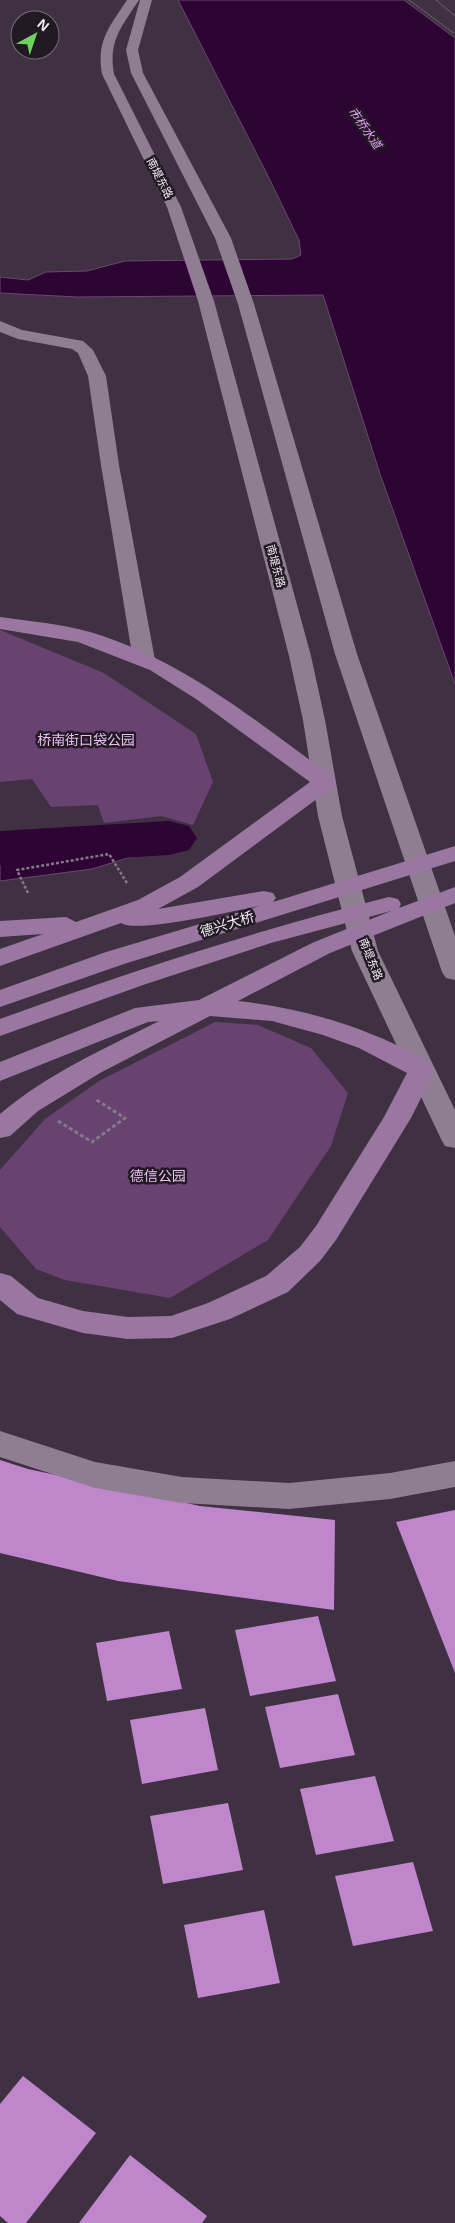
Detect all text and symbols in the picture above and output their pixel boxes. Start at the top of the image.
north arrow [10,10,60,60]
text: N [34,16,52,34]
water label: 市桥水道 [345,104,386,153]
street label: 南堤东路 [145,156,175,200]
street label: 南堤东路 [265,543,287,589]
park label: 桥南街口袋公园 [37,732,135,748]
street label: 德兴大桥 [198,908,256,940]
street label: 南堤东路 [357,936,385,982]
park label: 德信公园 [130,1168,186,1184]

